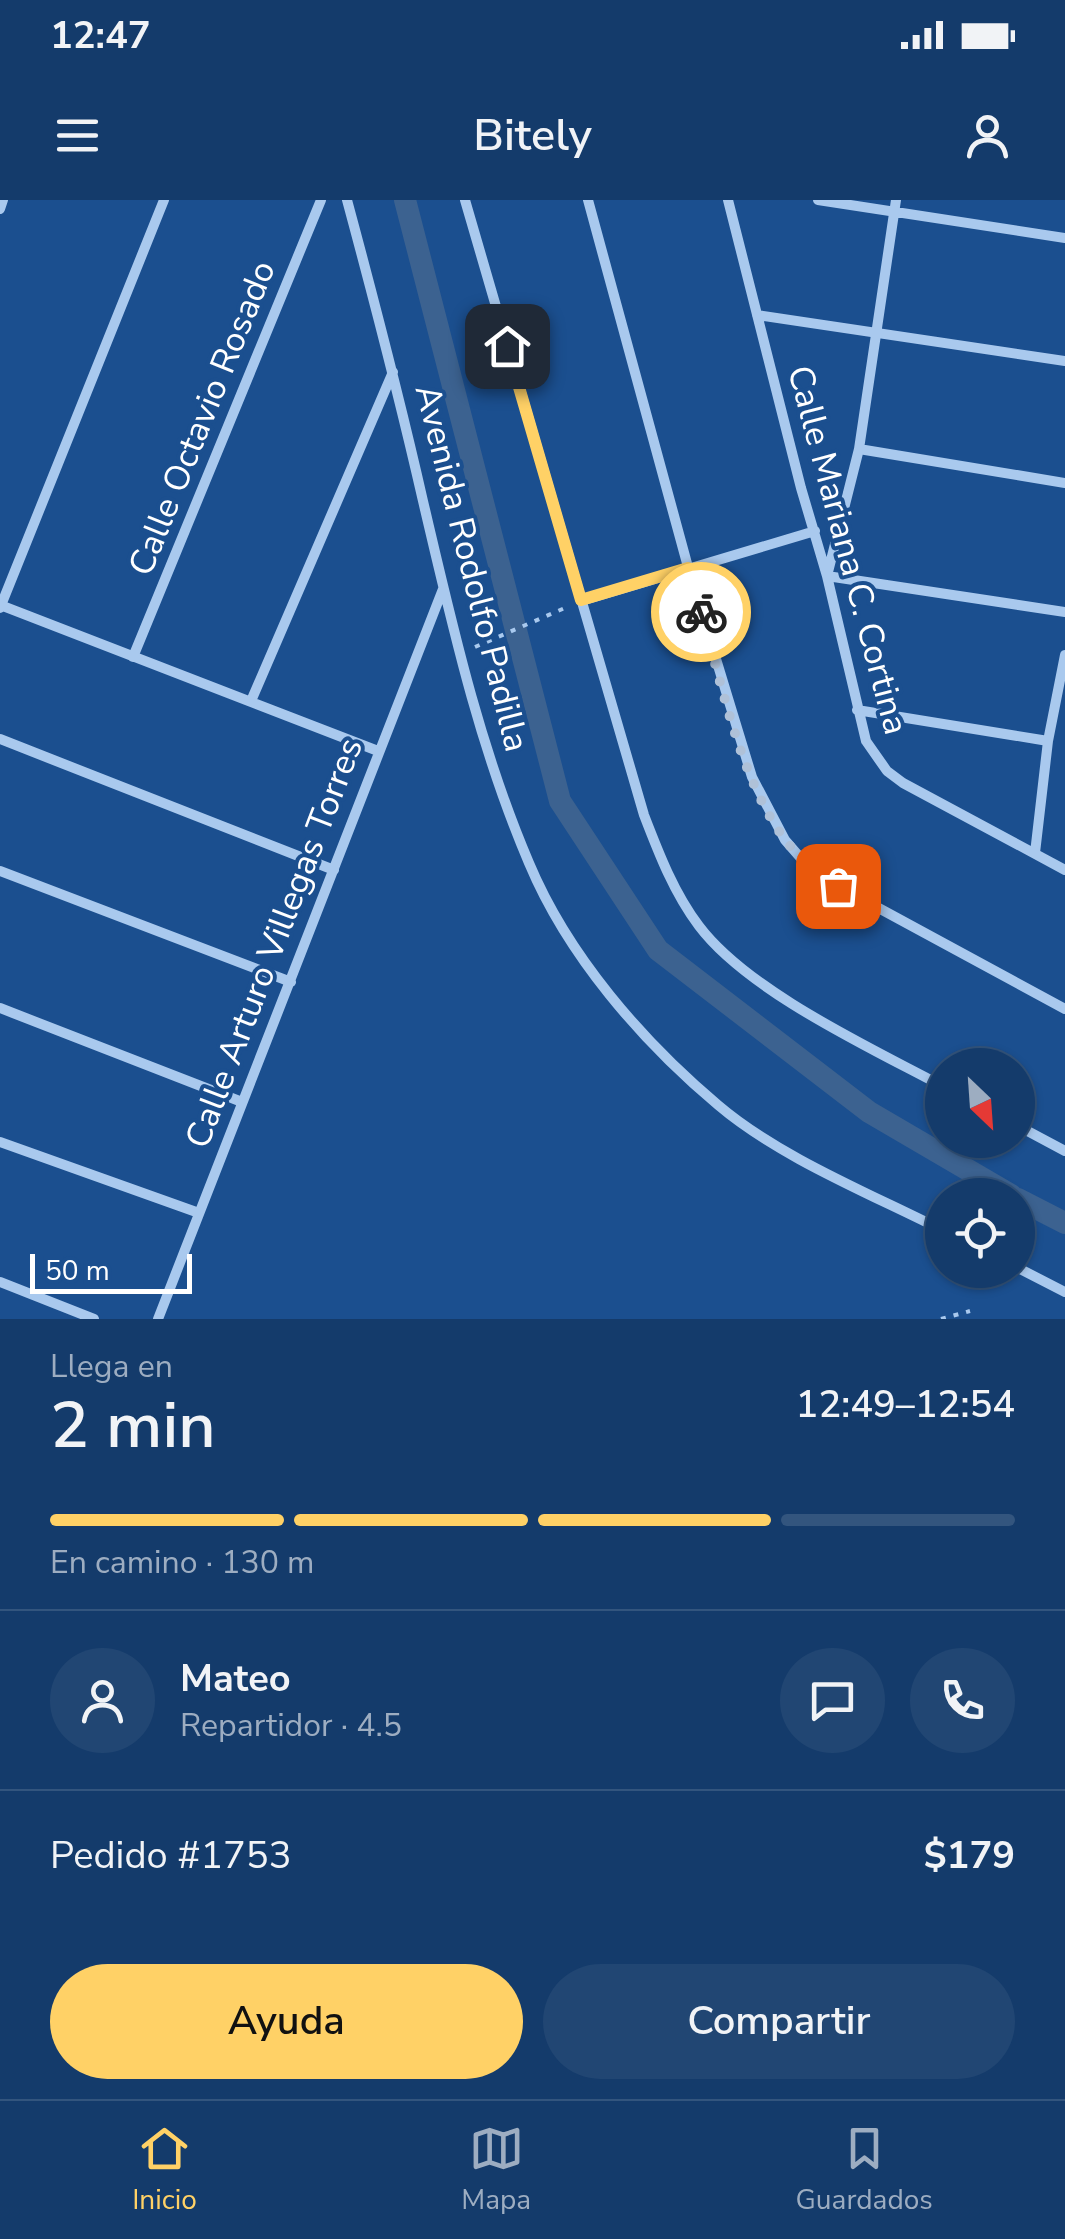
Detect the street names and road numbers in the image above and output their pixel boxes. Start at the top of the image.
street label: Calle Octavio Rosado [117,254,287,582]
street label: Calle Mariana C. Cortina [776,361,920,739]
street label: Avenida Rodolfo Padilla [404,380,540,756]
street label: Calle Arturo Villegas Torres [174,731,374,1155]

